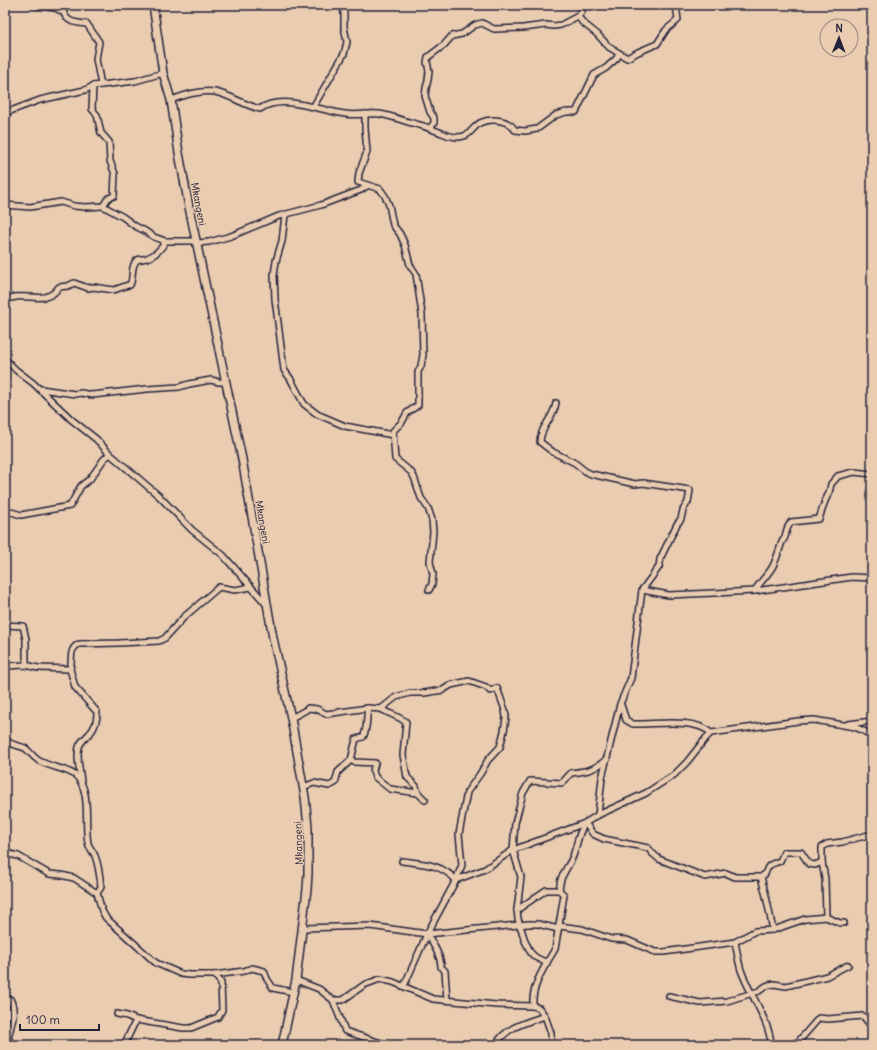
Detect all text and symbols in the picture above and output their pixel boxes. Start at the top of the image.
north arrow [819,18,859,58]
text: N [835,21,843,35]
street label: Mkangeni [188,181,209,227]
street label: Mkangeni [252,499,273,545]
street label: Mkangeni [291,821,306,865]
scale bar [20,1006,99,1032]
text: 100 m [26,1012,60,1027]

